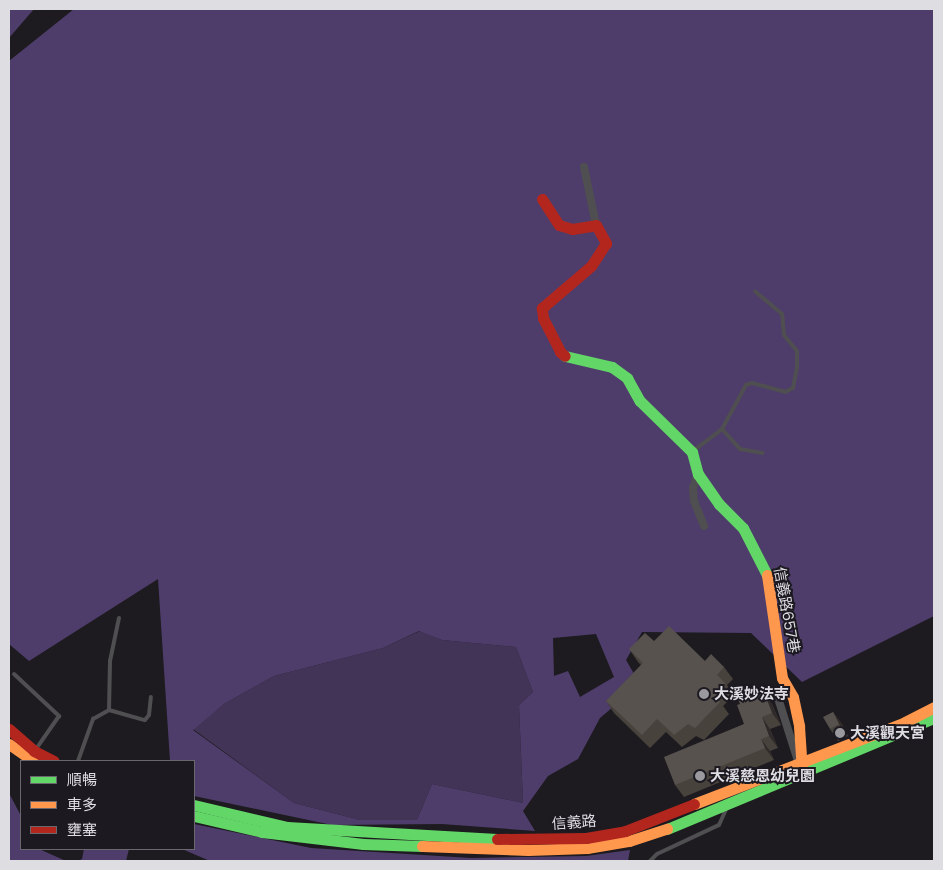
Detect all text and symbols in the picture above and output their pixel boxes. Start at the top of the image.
street label: 信義路657巷 [771,566,803,654]
place label: 大溪妙法寺 [714,685,789,703]
marker: 大溪妙法寺 [698,688,710,700]
place label: 大溪觀天宮 [850,724,925,742]
marker: 大溪觀天宮 [834,727,846,739]
legend [20,760,195,850]
place label: 大溪慈恩幼兒園 [710,767,815,785]
text: 順暢 [67,769,97,790]
marker: 大溪慈恩幼兒園 [694,770,706,782]
text: 車多 [67,794,97,815]
street label: 信義路 [551,811,597,833]
text: 壅塞 [67,819,97,840]

